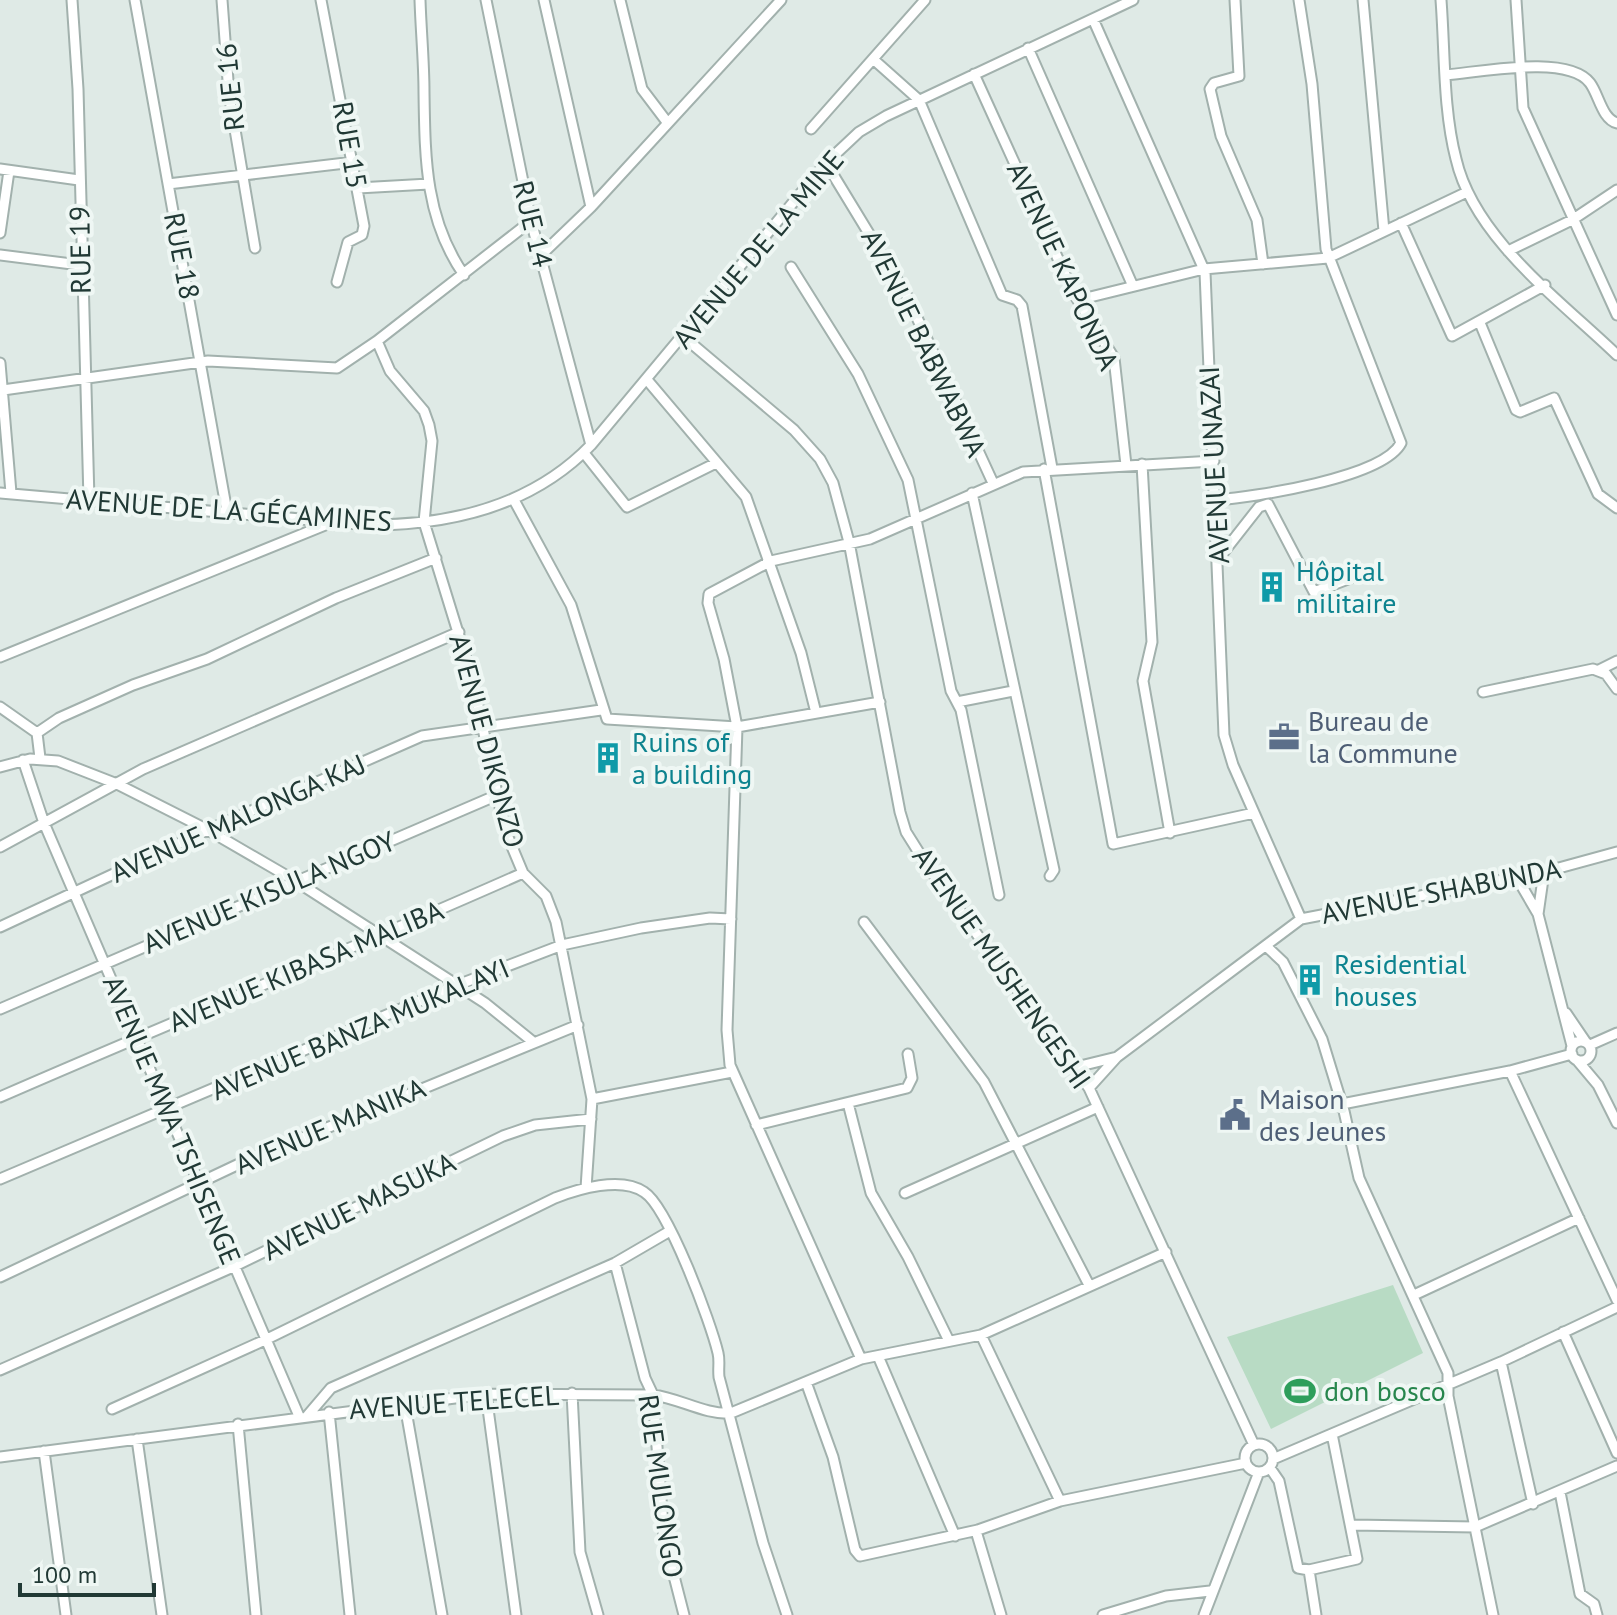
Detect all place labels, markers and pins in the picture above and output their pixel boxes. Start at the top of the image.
place label: Hôpital militaire [1296,552,1397,621]
building icon: Hôpital militaire [1255,570,1289,604]
place label: Bureau de la Commune [1308,702,1458,771]
office icon: Bureau de la Commune [1267,720,1301,754]
place label: Ruins of a building [632,723,752,792]
building icon: Ruins of a building [591,741,625,775]
place label: Residential houses [1334,945,1467,1014]
building icon: Residential houses [1293,963,1327,997]
place label: Maison des Jeunes [1259,1080,1386,1149]
public building icon: Maison des Jeunes [1218,1098,1252,1132]
place label: don bosco [1324,1372,1446,1409]
sports icon: don bosco [1283,1374,1317,1408]

